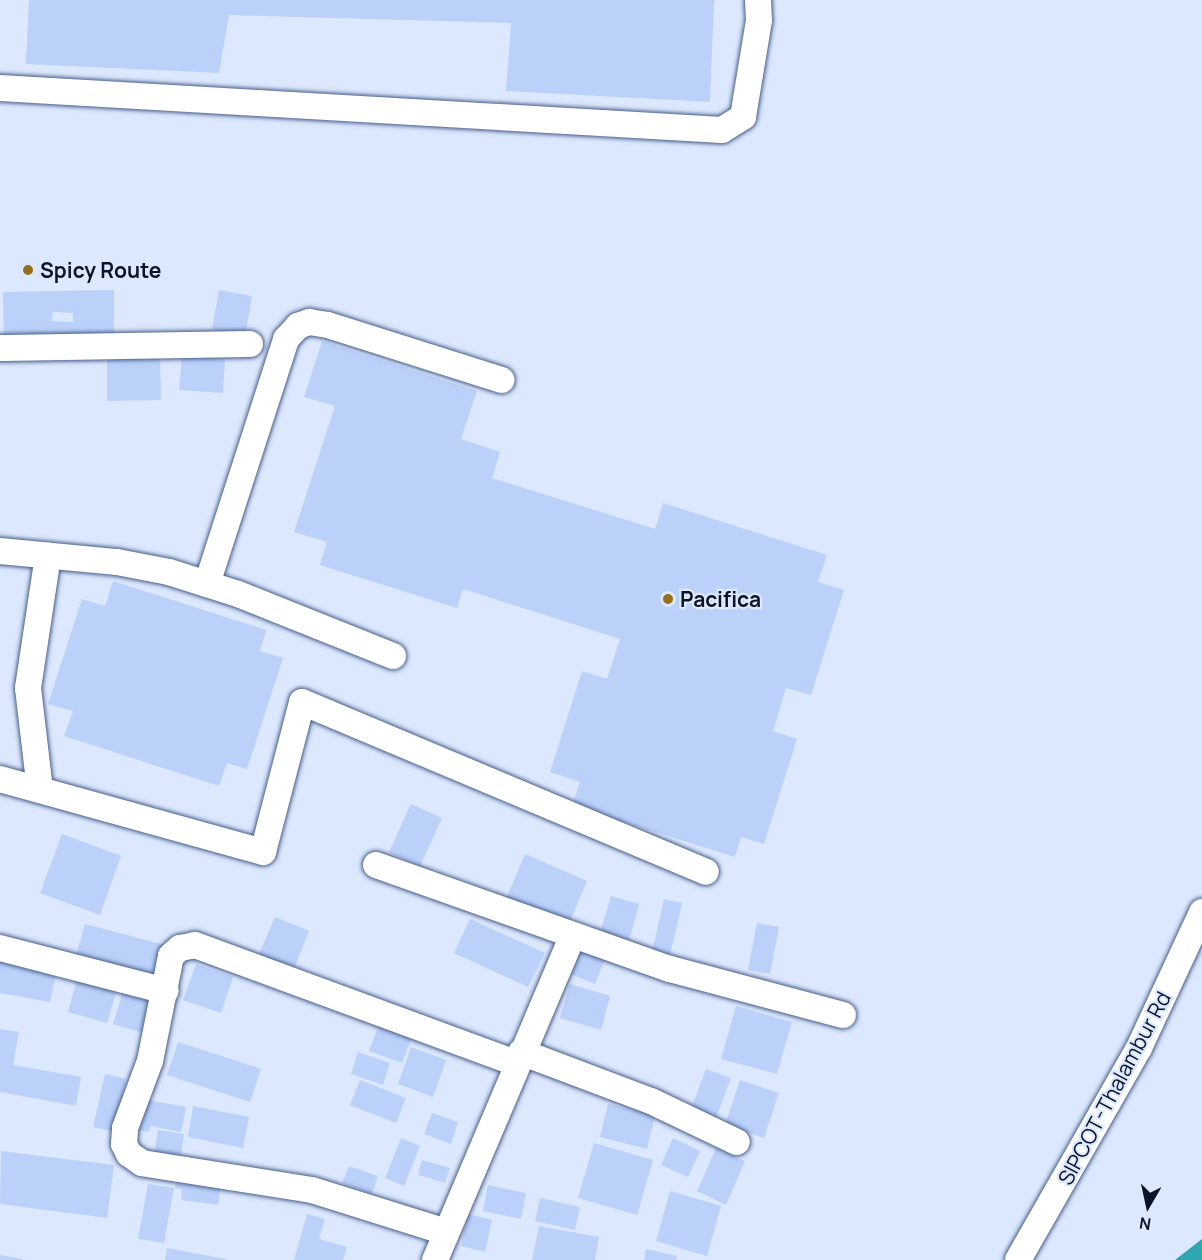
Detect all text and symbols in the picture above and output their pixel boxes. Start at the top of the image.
place label: Spicy Route [40,257,161,283]
marker: Spicy Route [21,263,35,277]
place label: Pacifica [680,586,761,612]
marker: Pacifica [661,592,675,606]
street label: SIPCOT-Thalambur Rd [1052,987,1176,1189]
north arrow [1118,1176,1178,1236]
text: N [1138,1212,1153,1236]

